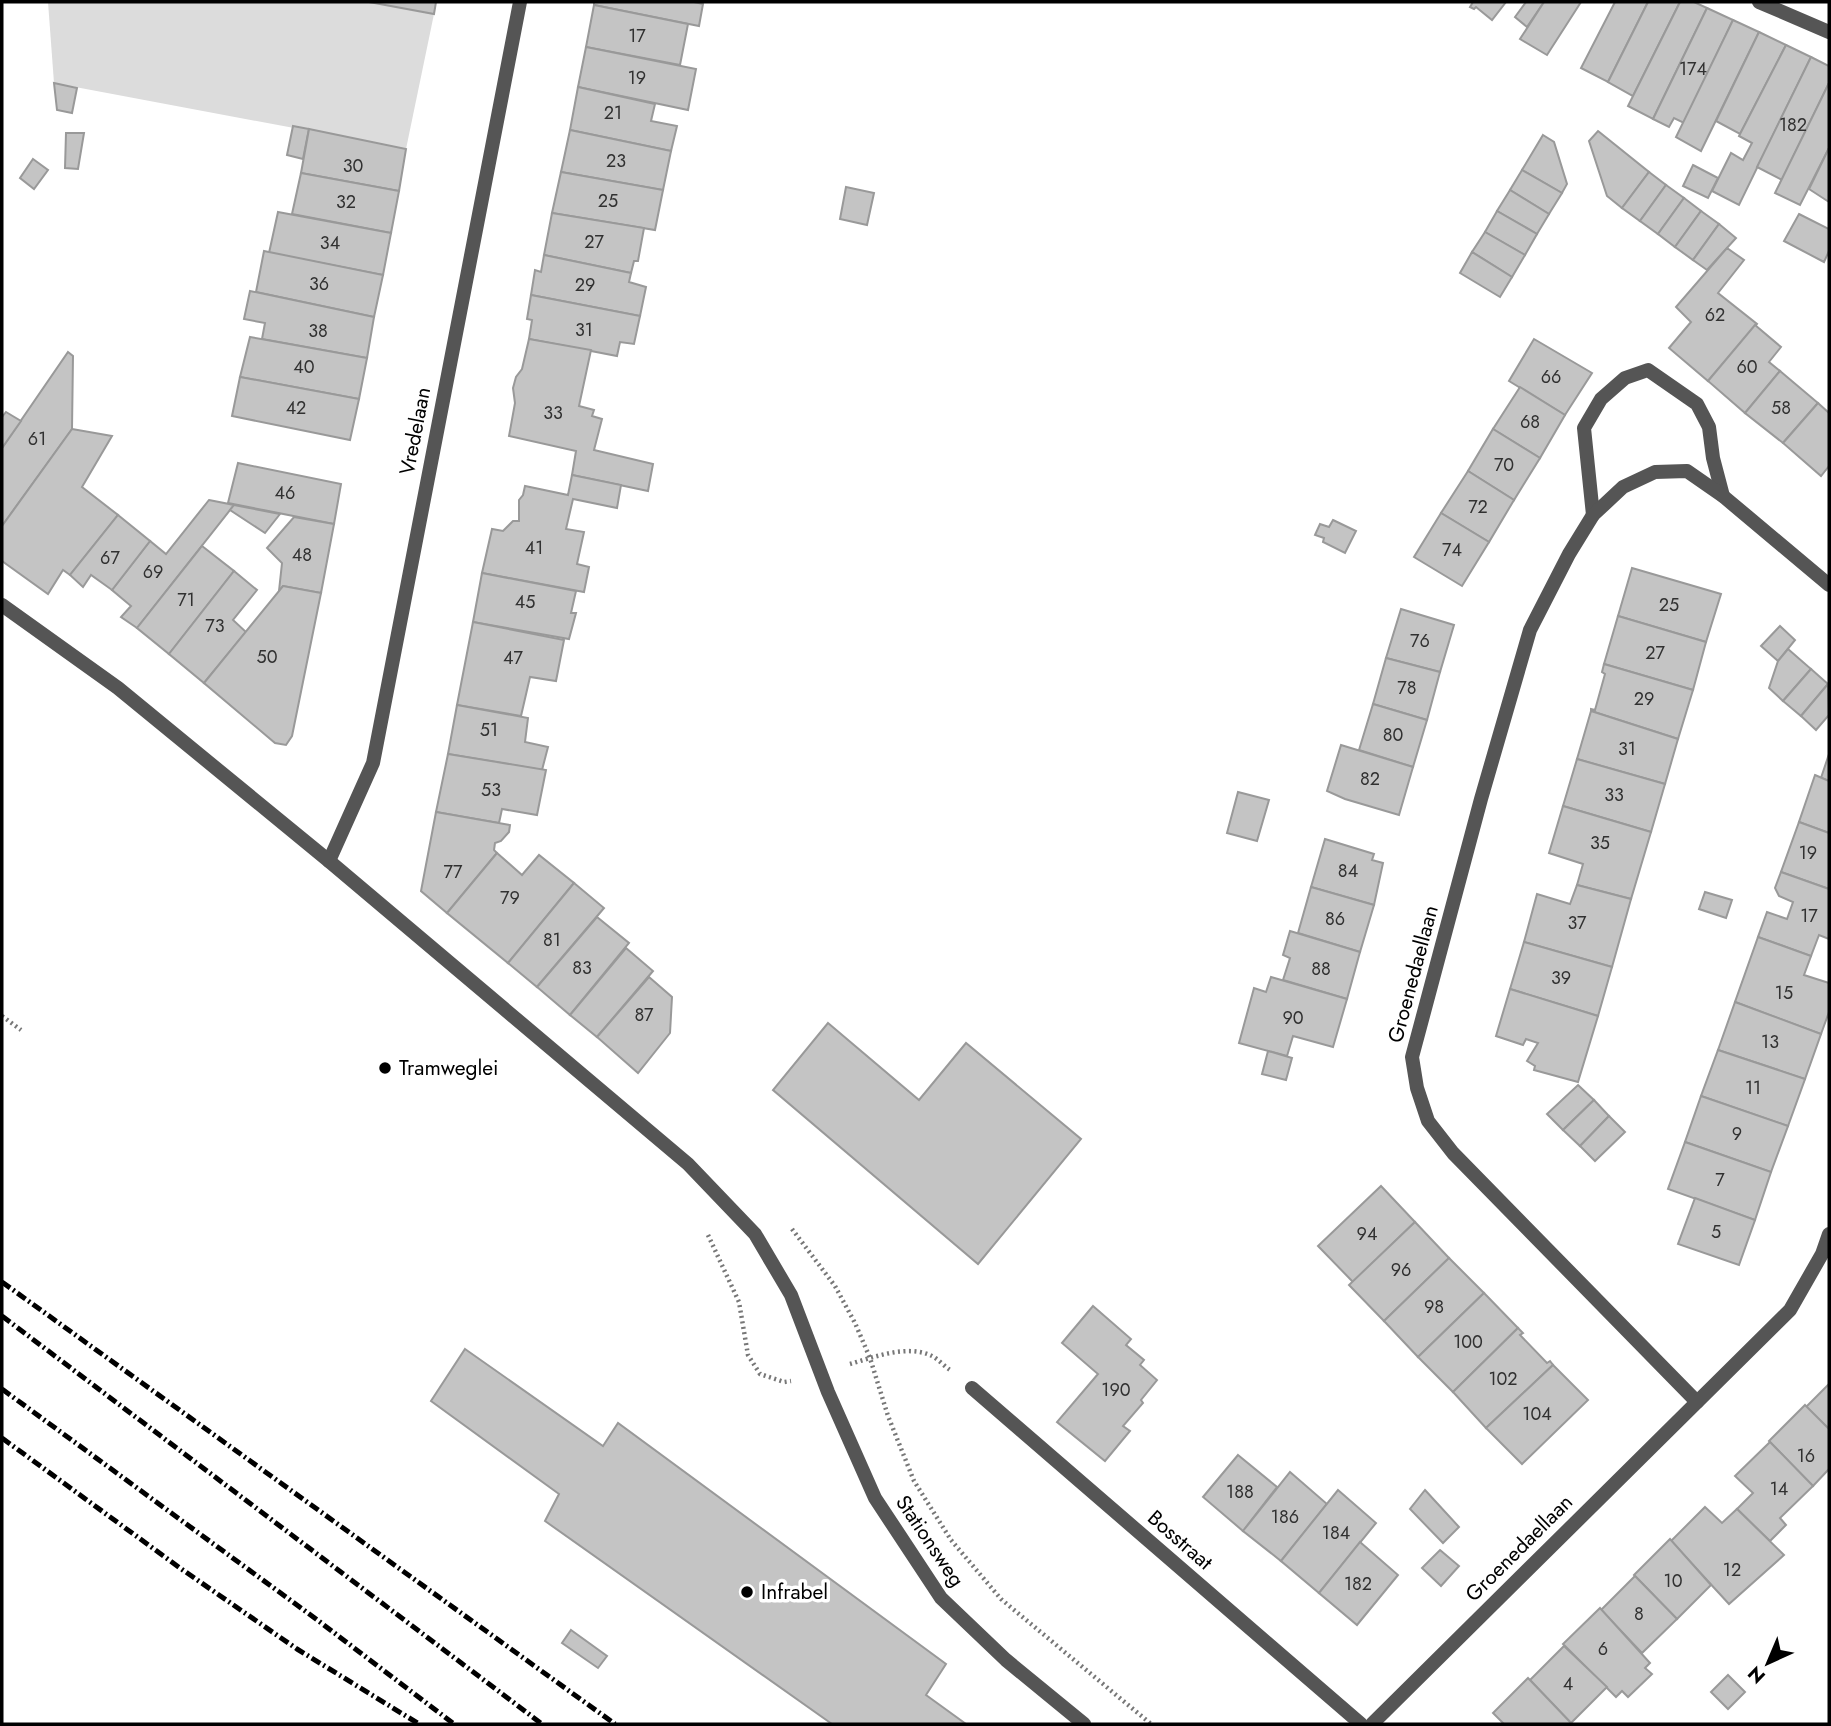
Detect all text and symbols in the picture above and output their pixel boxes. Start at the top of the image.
house number: 17 [628,23,646,49]
house number: 174 [1679,56,1707,82]
house number: 19 [628,65,646,91]
house number: 21 [604,100,622,126]
house number: 182 [1779,112,1807,138]
house number: 23 [606,148,626,174]
house number: 30 [343,153,364,179]
house number: 25 [598,188,618,214]
house number: 32 [336,189,356,215]
house number: 27 [584,229,604,255]
house number: 34 [320,230,340,256]
house number: 36 [309,271,329,297]
house number: 29 [575,272,595,298]
house number: 62 [1705,302,1725,328]
house number: 31 [575,317,593,343]
house number: 38 [308,318,328,344]
house number: 40 [293,354,315,380]
house number: 60 [1736,354,1758,380]
house number: 66 [1541,364,1561,390]
street label: Vredelaan [392,384,438,478]
house number: 42 [286,395,306,421]
house number: 58 [1771,395,1791,421]
house number: 33 [543,400,563,426]
house number: 68 [1520,409,1540,435]
house number: 61 [28,426,46,452]
house number: 70 [1494,452,1514,478]
house number: 46 [275,480,295,506]
house number: 72 [1468,494,1488,520]
house number: 41 [525,535,543,561]
house number: 74 [1442,537,1462,563]
house number: 48 [292,542,312,568]
house number: 67 [100,545,120,571]
house number: 69 [143,559,163,585]
house number: 71 [177,587,195,613]
house number: 45 [515,589,535,615]
house number: 25 [1659,592,1679,618]
house number: 73 [205,613,225,639]
house number: 76 [1410,628,1430,654]
house number: 27 [1645,640,1665,666]
house number: 50 [257,644,278,670]
house number: 47 [503,645,524,671]
house number: 78 [1397,675,1417,701]
house number: 29 [1634,686,1654,712]
house number: 51 [480,717,498,743]
house number: 80 [1383,722,1404,748]
house number: 31 [1618,736,1636,762]
house number: 82 [1360,766,1380,792]
house number: 53 [481,777,501,803]
house number: 33 [1604,782,1624,808]
house number: 35 [1590,830,1610,856]
house number: 19 [1799,840,1817,866]
house number: 84 [1338,858,1358,884]
house number: 77 [444,859,463,885]
house number: 79 [500,885,520,911]
street label: Groenedaellaan [1380,902,1446,1046]
house number: 17 [1800,903,1818,929]
house number: 86 [1325,906,1345,932]
house number: 37 [1567,910,1587,936]
house number: 81 [543,927,561,953]
house number: 83 [572,955,592,981]
house number: 88 [1311,956,1331,982]
house number: 39 [1551,965,1571,991]
house number: 15 [1775,980,1793,1006]
house number: 87 [634,1002,654,1028]
house number: 90 [1282,1005,1304,1031]
house number: 13 [1761,1029,1779,1055]
place label: Tramweglei [399,1053,499,1083]
marker: Tramweglei [377,1060,393,1076]
house number: 11 [1745,1075,1761,1101]
house number: 9 [1732,1121,1742,1147]
house number: 7 [1715,1167,1725,1193]
house number: 5 [1711,1219,1721,1245]
house number: 94 [1357,1221,1377,1247]
house number: 96 [1391,1257,1411,1283]
house number: 98 [1424,1294,1444,1320]
house number: 100 [1453,1329,1483,1355]
house number: 102 [1488,1366,1518,1392]
house number: 190 [1101,1377,1131,1403]
house number: 104 [1522,1401,1552,1427]
house number: 16 [1797,1443,1815,1469]
house number: 14 [1770,1476,1788,1502]
house number: 188 [1226,1479,1254,1505]
street label: Groenedaellaan [1459,1488,1579,1608]
street label: Stationsweg [888,1489,972,1593]
street label: Bosstraat [1141,1503,1219,1577]
house number: 186 [1271,1504,1299,1530]
house number: 184 [1322,1520,1350,1546]
house number: 12 [1723,1557,1741,1583]
house number: 10 [1664,1568,1683,1594]
house number: 182 [1344,1571,1372,1597]
place label: Infrabel [761,1577,828,1607]
marker: Infrabel [739,1584,755,1600]
house number: 8 [1634,1601,1644,1627]
north arrow [1733,1628,1803,1698]
house number: 6 [1598,1636,1608,1662]
text: N [1742,1660,1771,1690]
house number: 4 [1563,1671,1573,1697]

